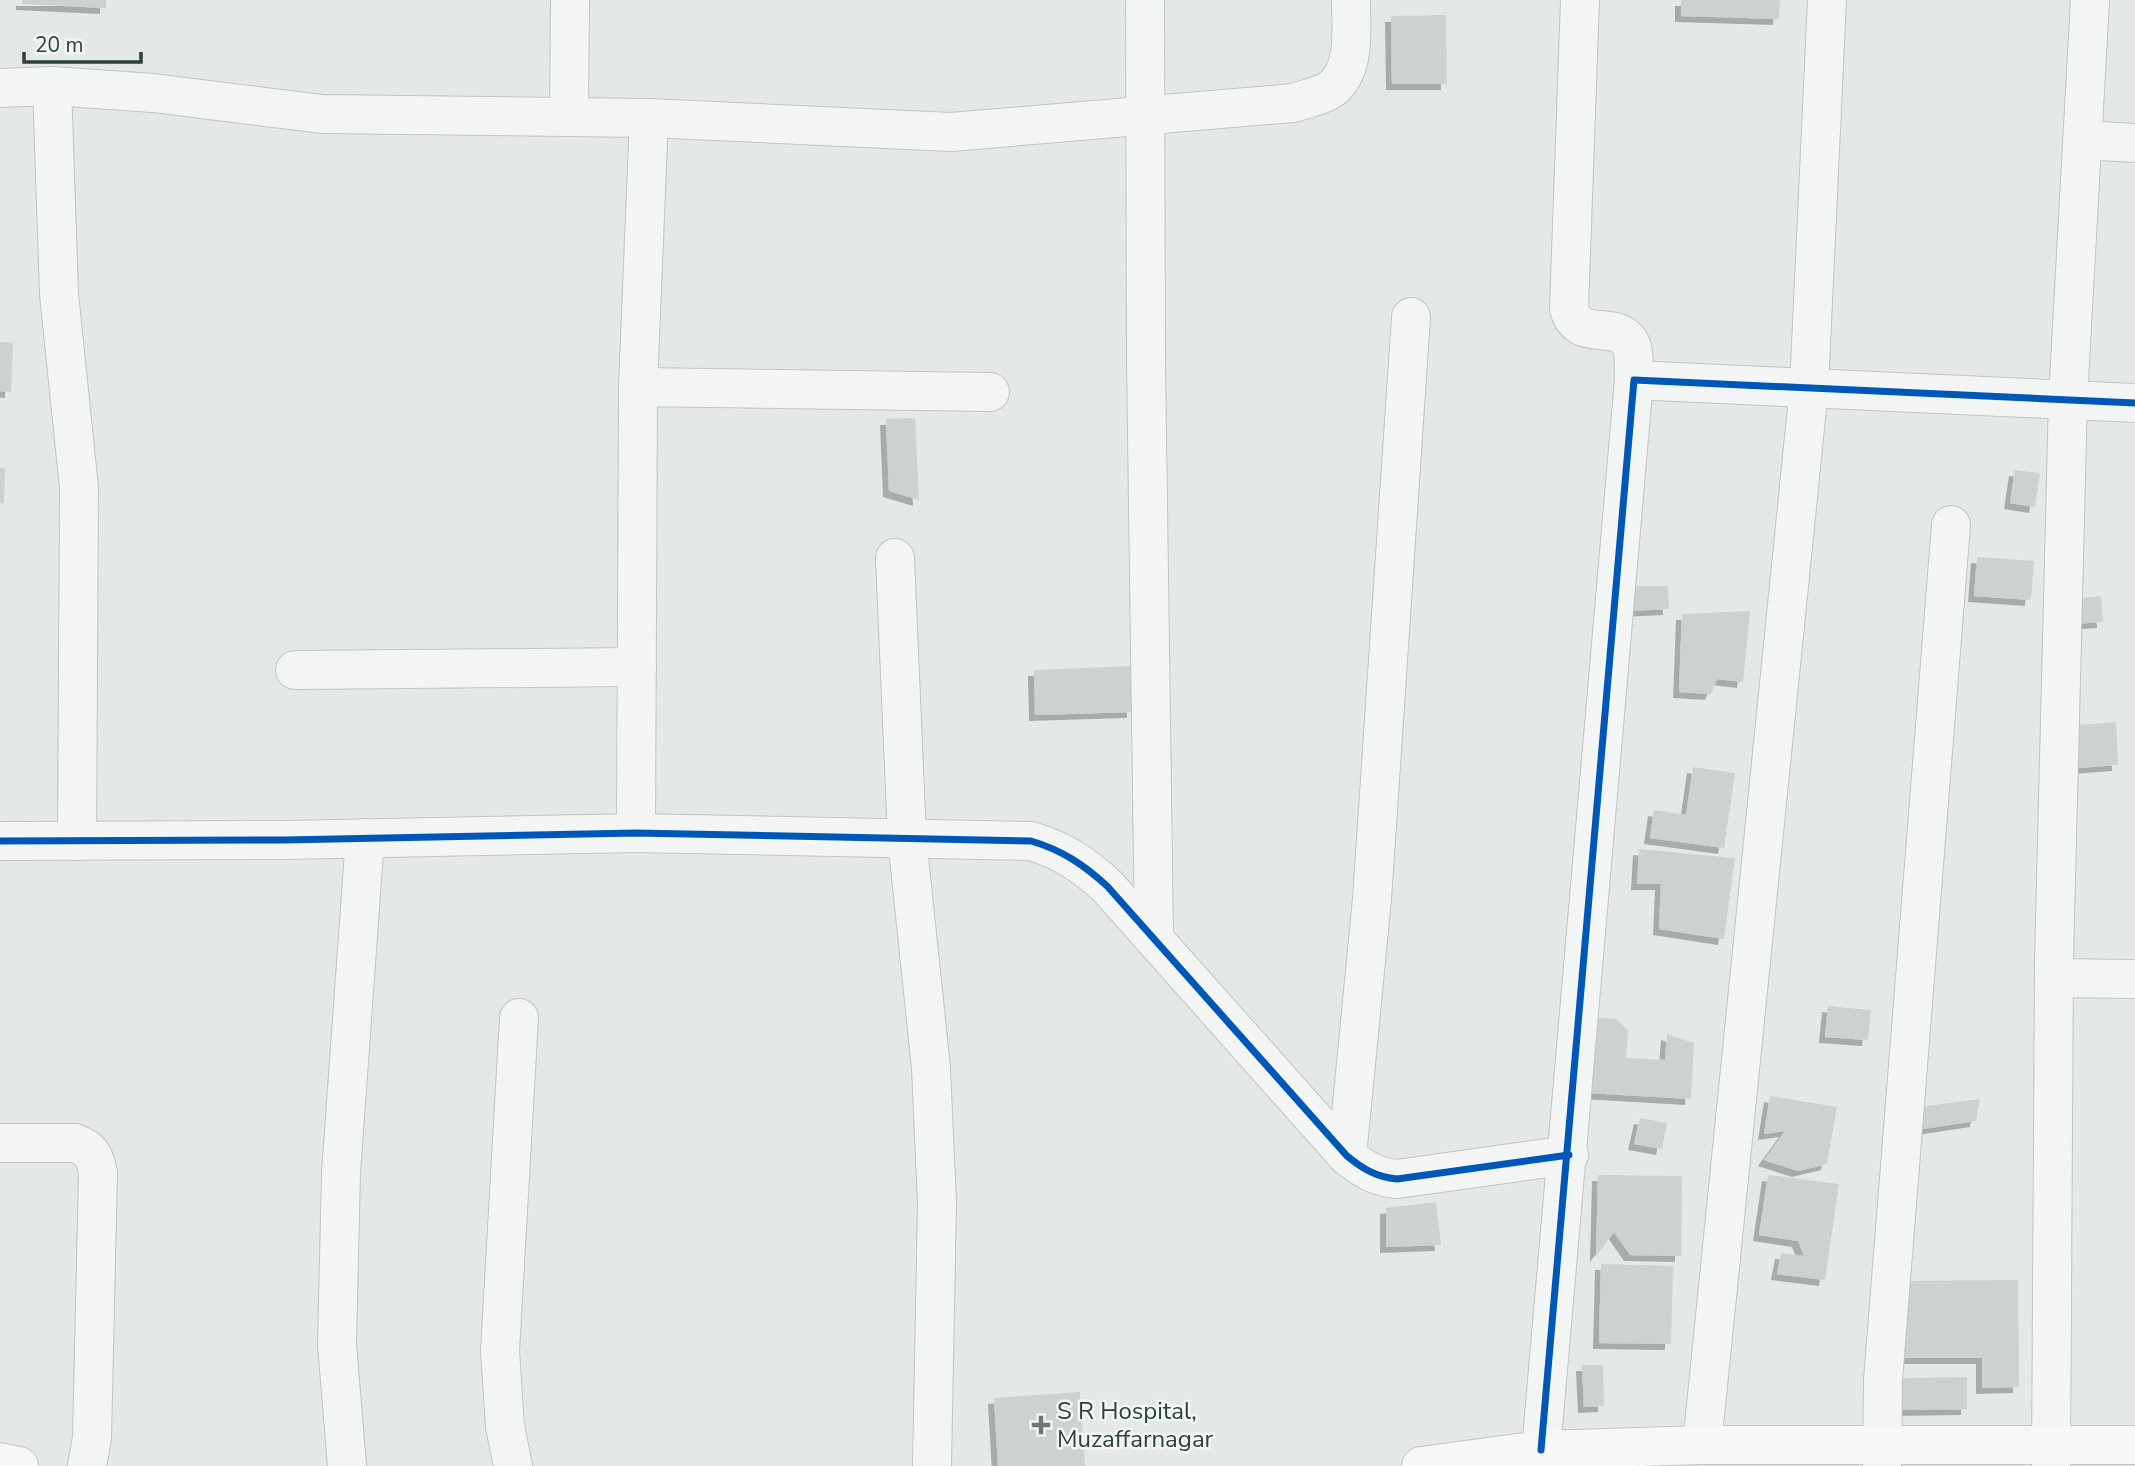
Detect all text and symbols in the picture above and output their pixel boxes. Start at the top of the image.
scale bar [24,21,142,65]
text: 20 m [35,31,84,59]
place label: S R Hospital, Muzaffarnagar [1057,1395,1214,1455]
marker: S R Hospital, Muzaffarnagar [1031,1415,1051,1435]

